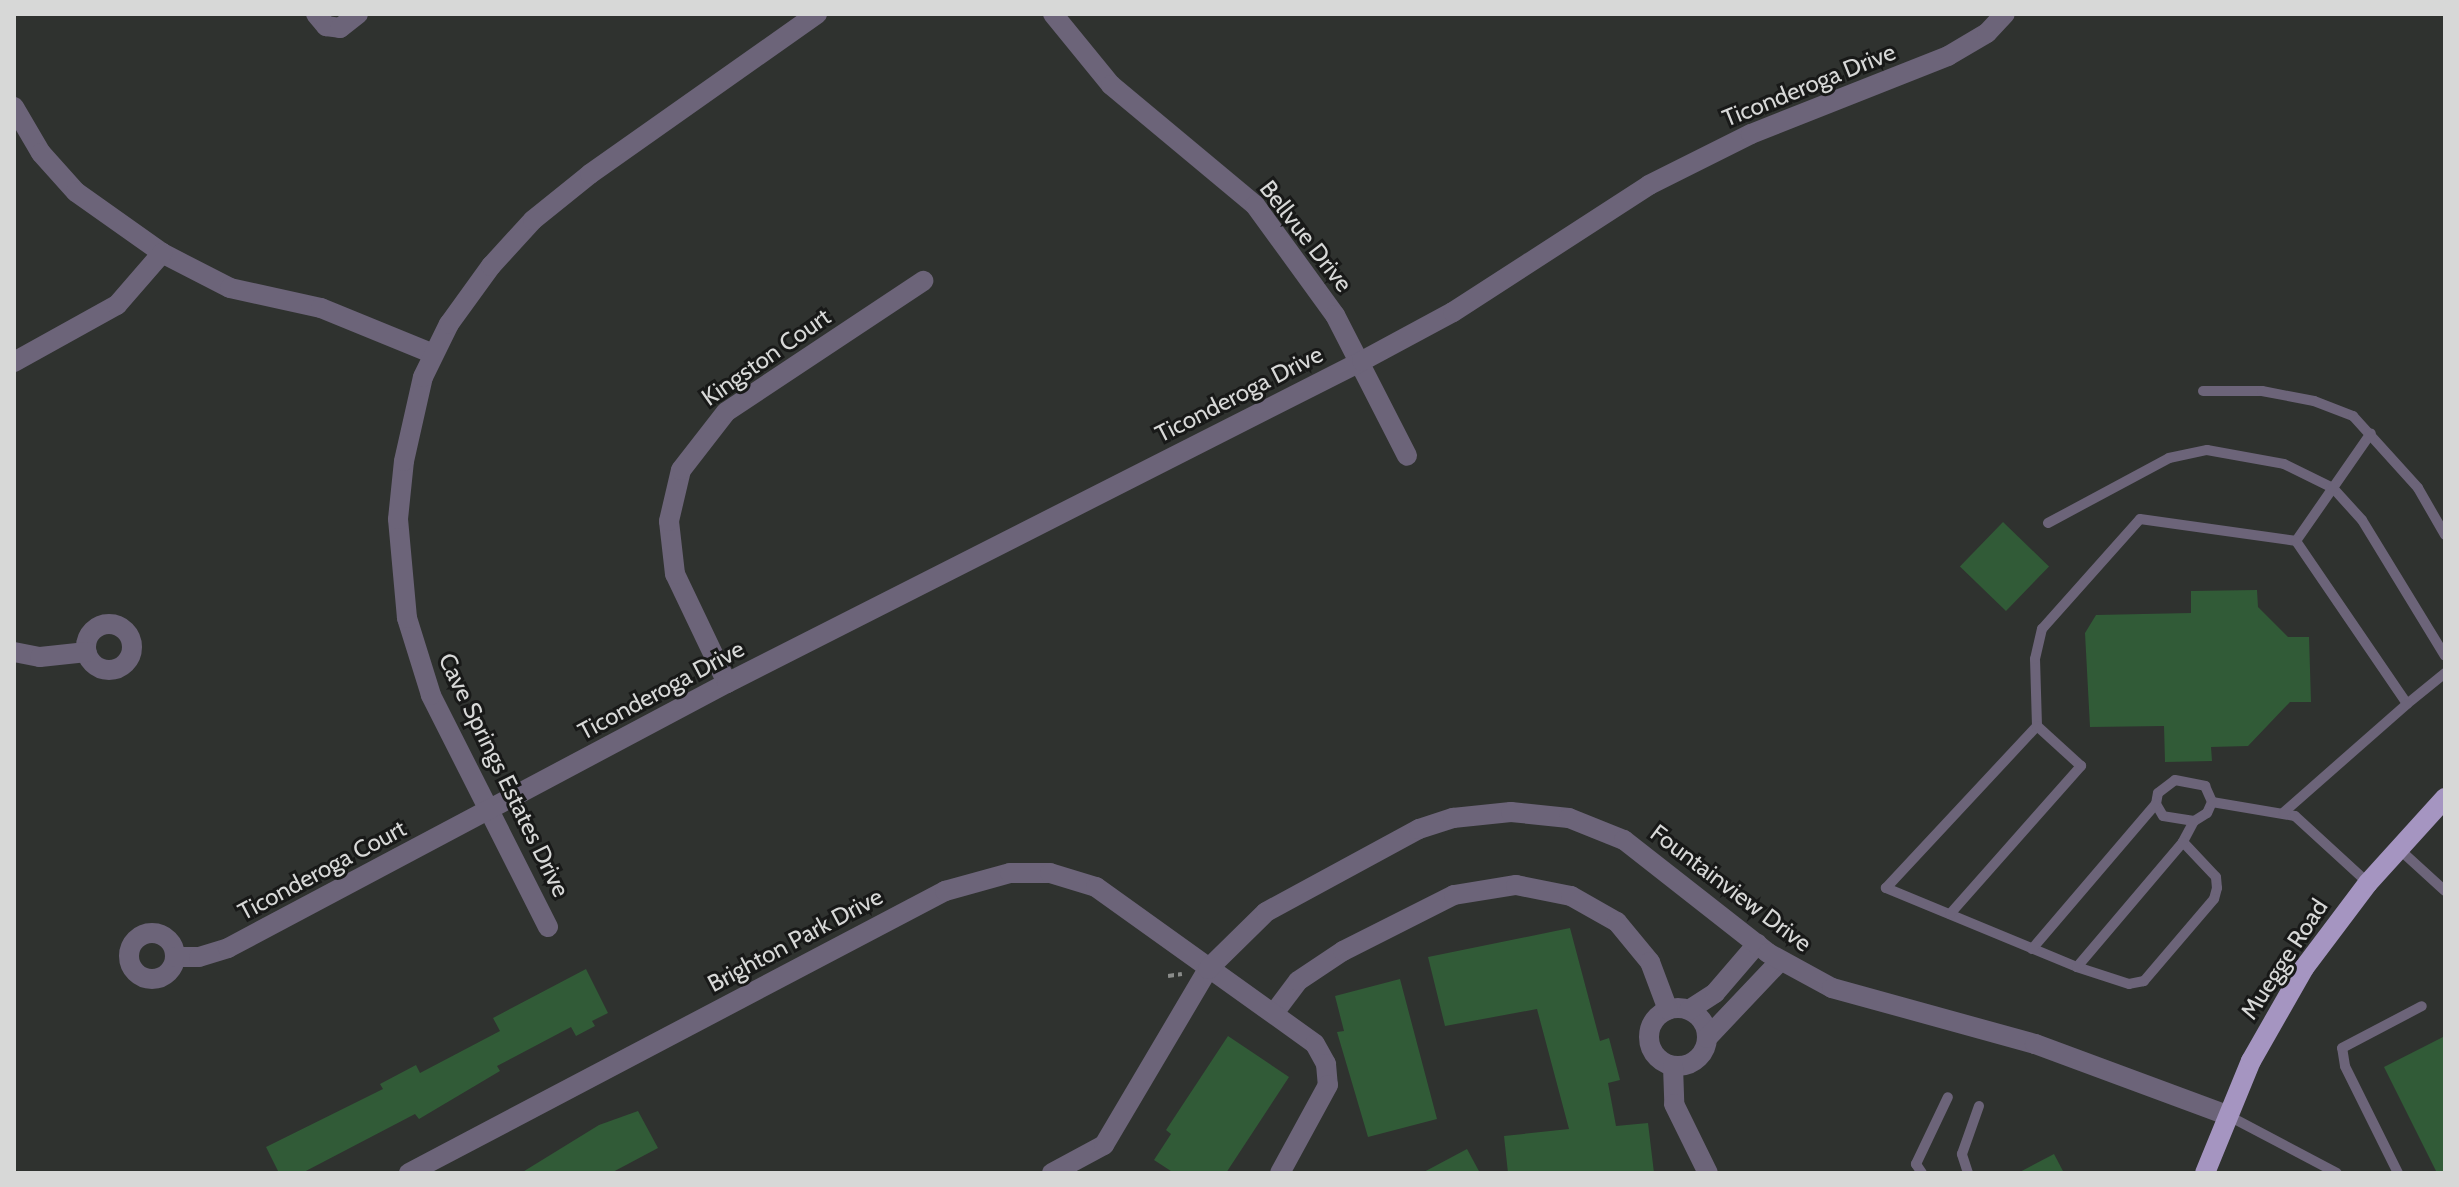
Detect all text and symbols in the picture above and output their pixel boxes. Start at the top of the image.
street label: Ticonderoga Drive [1718,37,1900,133]
street label: Bellvue Drive [1254,174,1358,298]
street label: Kingston Court [696,302,836,412]
street label: Ticonderoga Drive [1151,339,1327,449]
street label: Ticonderoga Drive [573,634,749,746]
street label: Cave Springs Estates Drive [432,648,576,902]
street label: Ticonderoga Court [233,814,411,926]
street label: Fountainview Drive [1645,818,1817,958]
street label: Brighton Park Drive [703,882,887,998]
street label: Muegge Road [2234,893,2334,1025]

